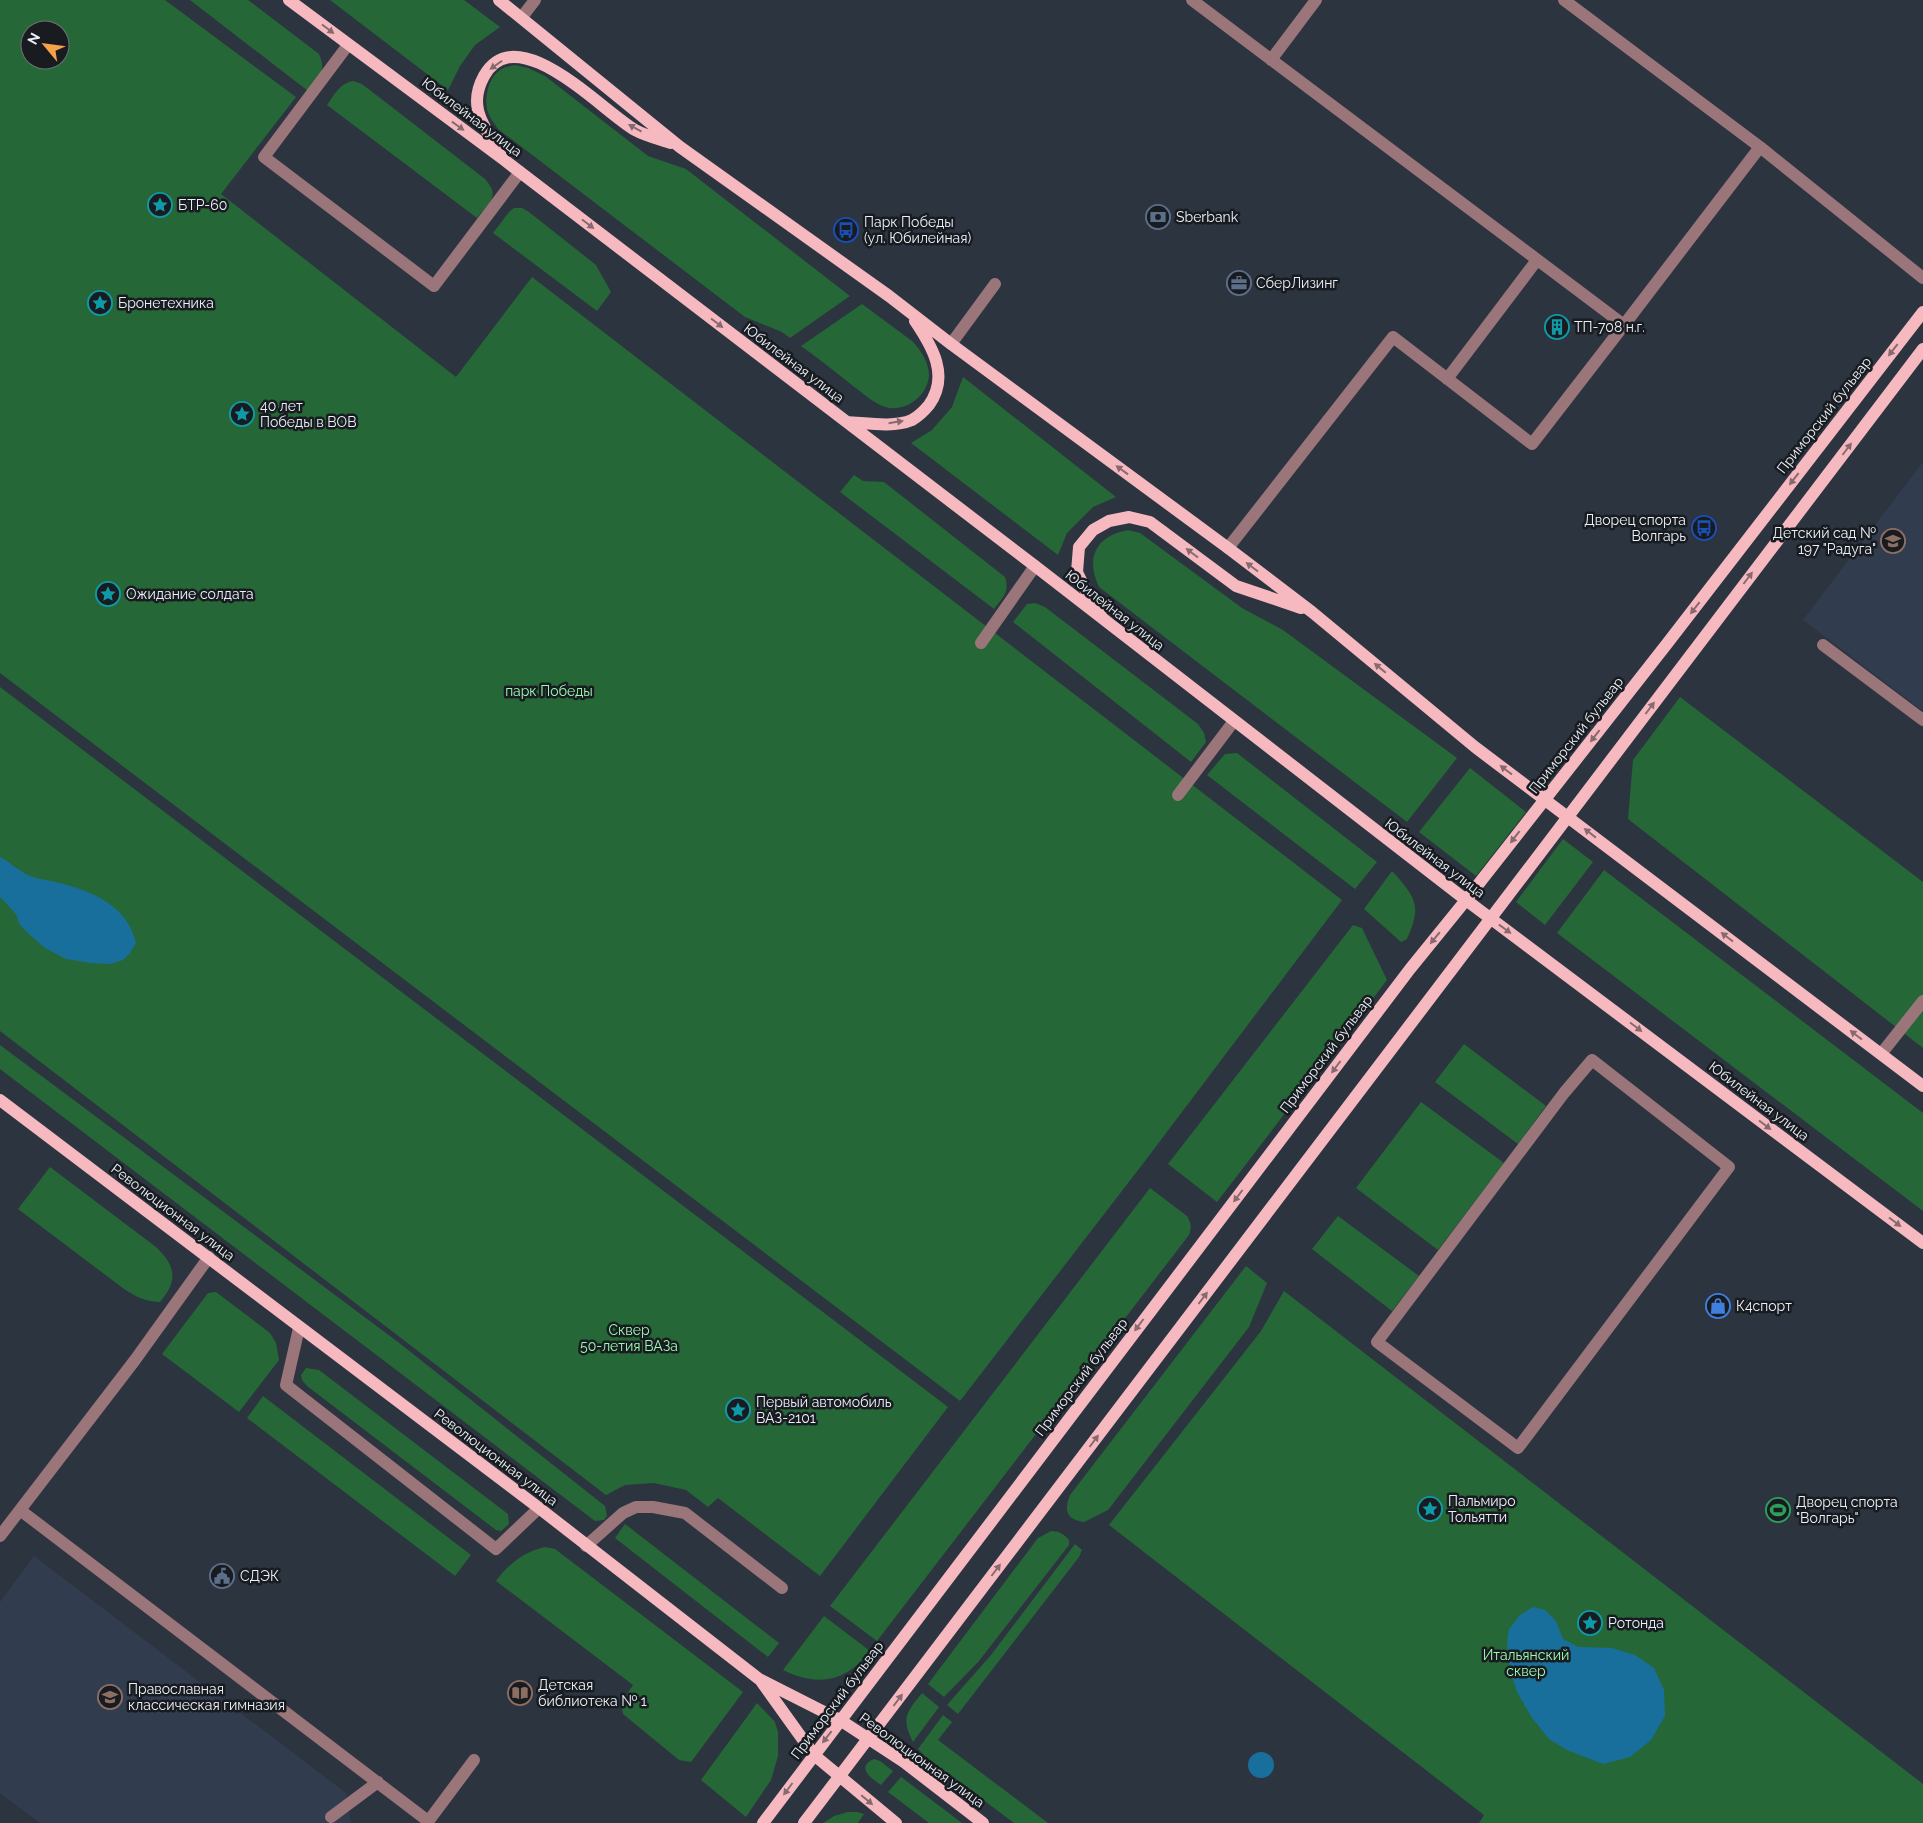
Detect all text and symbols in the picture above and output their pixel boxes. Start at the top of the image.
north arrow [20,20,70,70]
one-way arrow [321,24,334,35]
text: N [24,30,43,47]
one-way arrow [490,60,503,70]
street label: Юбилейная улица [419,74,525,160]
one-way arrow [451,121,465,131]
one-way arrow [628,124,643,132]
place icon: БТР-60 [147,192,173,218]
place label: БТР-60 [178,197,227,213]
bank icon: Sberbank [1145,204,1171,230]
place label: Sberbank [1176,209,1239,225]
place label: Парк Победы (ул. Юбилейная) [864,214,971,246]
bus stop icon: Парк Победы (ул. Юбилейная) [833,217,859,243]
one-way arrow [581,219,595,229]
office icon: СберЛизинг [1226,270,1252,296]
place label: СберЛизинг [1256,275,1338,291]
place icon: Бронетехника [87,290,113,316]
place label: Бронетехника [118,295,214,311]
building icon: ТП-708 н.г. [1544,314,1570,340]
one-way arrow [710,318,724,328]
place label: ТП-708 н.г. [1574,319,1645,335]
street label: Юбилейная улица [741,320,847,406]
one-way arrow [1888,343,1899,356]
street label: Приморский бульвар [1774,353,1875,476]
place label: 40 лет Победы в ВОВ [260,398,356,430]
place icon: 40 лет Победы в ВОВ [229,401,255,427]
one-way arrow [888,418,904,426]
one-way arrow [1842,442,1852,456]
one-way arrow [1115,465,1129,475]
one-way arrow [1789,472,1799,486]
place label: Дворец спорта Волгарь [1584,512,1686,544]
bus stop icon: Дворец спорта Волгарь [1691,515,1717,541]
place label: Детский сад № 197 "Радуга" [1772,525,1876,557]
school or university icon: Детский сад № 197 "Радуга" [1880,528,1906,554]
one-way arrow [1186,548,1199,559]
one-way arrow [1246,561,1259,572]
street label: Юбилейная улица [1062,566,1168,654]
one-way arrow [1743,572,1754,585]
place icon: Ожидание солдата [95,581,121,607]
place label: Ожидание солдата [126,586,254,602]
one-way arrow [1689,601,1700,614]
one-way arrow [1373,662,1386,673]
street label: Приморский бульвар [1526,673,1627,796]
park label: парк Победы [505,683,593,699]
one-way arrow [1645,701,1655,715]
one-way arrow [1589,729,1600,742]
one-way arrow [1499,765,1513,775]
street label: Юбилейная улица [1382,815,1488,901]
one-way arrow [1584,828,1597,839]
one-way arrow [1510,831,1521,844]
one-way arrow [1499,924,1512,934]
one-way arrow [1430,931,1441,944]
one-way arrow [1721,932,1734,943]
street label: Приморский бульвар [1276,992,1376,1116]
one-way arrow [1629,1022,1643,1032]
one-way arrow [1850,1030,1863,1041]
street label: Юбилейная улица [1706,1058,1812,1144]
one-way arrow [1330,1060,1341,1073]
one-way arrow [1758,1119,1771,1130]
street label: Революционная улица [108,1160,238,1264]
one-way arrow [1232,1189,1243,1202]
one-way arrow [1888,1217,1901,1228]
one-way arrow [1198,1292,1209,1305]
shop icon: К4спорт [1705,1293,1731,1319]
place label: К4спорт [1736,1298,1792,1314]
street label: Приморский бульвар [1031,1315,1131,1439]
one-way arrow [1134,1319,1145,1332]
park label: Сквер 50-летия ВАЗа [580,1322,678,1354]
place label: Первый автомобиль ВАЗ-2101 [756,1394,892,1426]
place icon: Первый автомобиль ВАЗ-2101 [725,1397,751,1423]
street label: Революционная улица [431,1405,561,1509]
one-way arrow [1089,1435,1100,1448]
place label: Пальмиро Тольятти [1448,1493,1516,1525]
place label: Дворец спорта "Волгарь" [1796,1494,1898,1526]
place icon: Пальмиро Тольятти [1417,1496,1443,1522]
sports icon: Дворец спорта "Волгарь" [1765,1497,1791,1523]
public building icon: СДЭК [209,1563,235,1589]
one-way arrow [991,1563,1001,1577]
place label: СДЭК [240,1568,279,1584]
place icon: Ротонда [1577,1610,1603,1636]
place label: Ротонда [1608,1615,1664,1631]
street label: Приморский бульвар [787,1638,887,1762]
park label: Итальянский сквер [1483,1647,1569,1679]
place label: Детская библиотека № 1 [538,1677,647,1709]
library icon: Детская библиотека № 1 [507,1680,533,1706]
place label: Православная классическая гимназия [128,1681,285,1713]
school or university icon: Православная классическая гимназия [97,1684,123,1710]
one-way arrow [892,1694,903,1707]
street label: Революционная улица [856,1709,988,1811]
one-way arrow [822,1731,832,1744]
one-way arrow [783,1782,793,1796]
one-way arrow [861,1795,874,1806]

